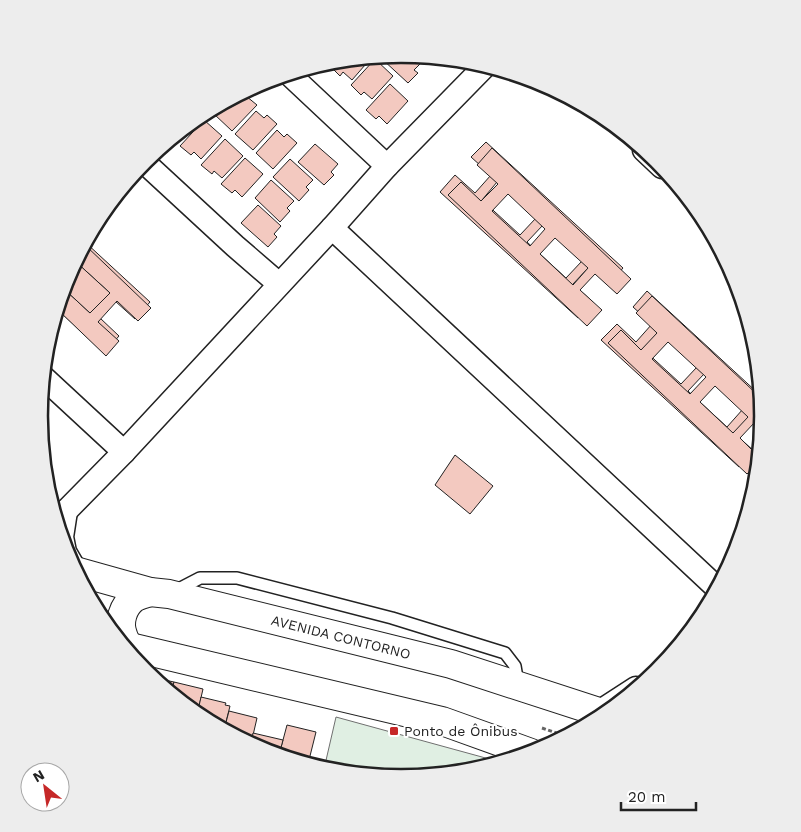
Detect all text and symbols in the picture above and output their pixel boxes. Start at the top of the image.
street label: AVENIDA CONTORNO [270,612,412,662]
place label: Ponto de Ônibus [404,723,518,739]
marker: Ponto de Ônibus [388,725,400,737]
north arrow [20,762,70,812]
text: N [30,766,47,785]
scale bar [621,780,696,812]
text: 20 m [628,788,666,806]

